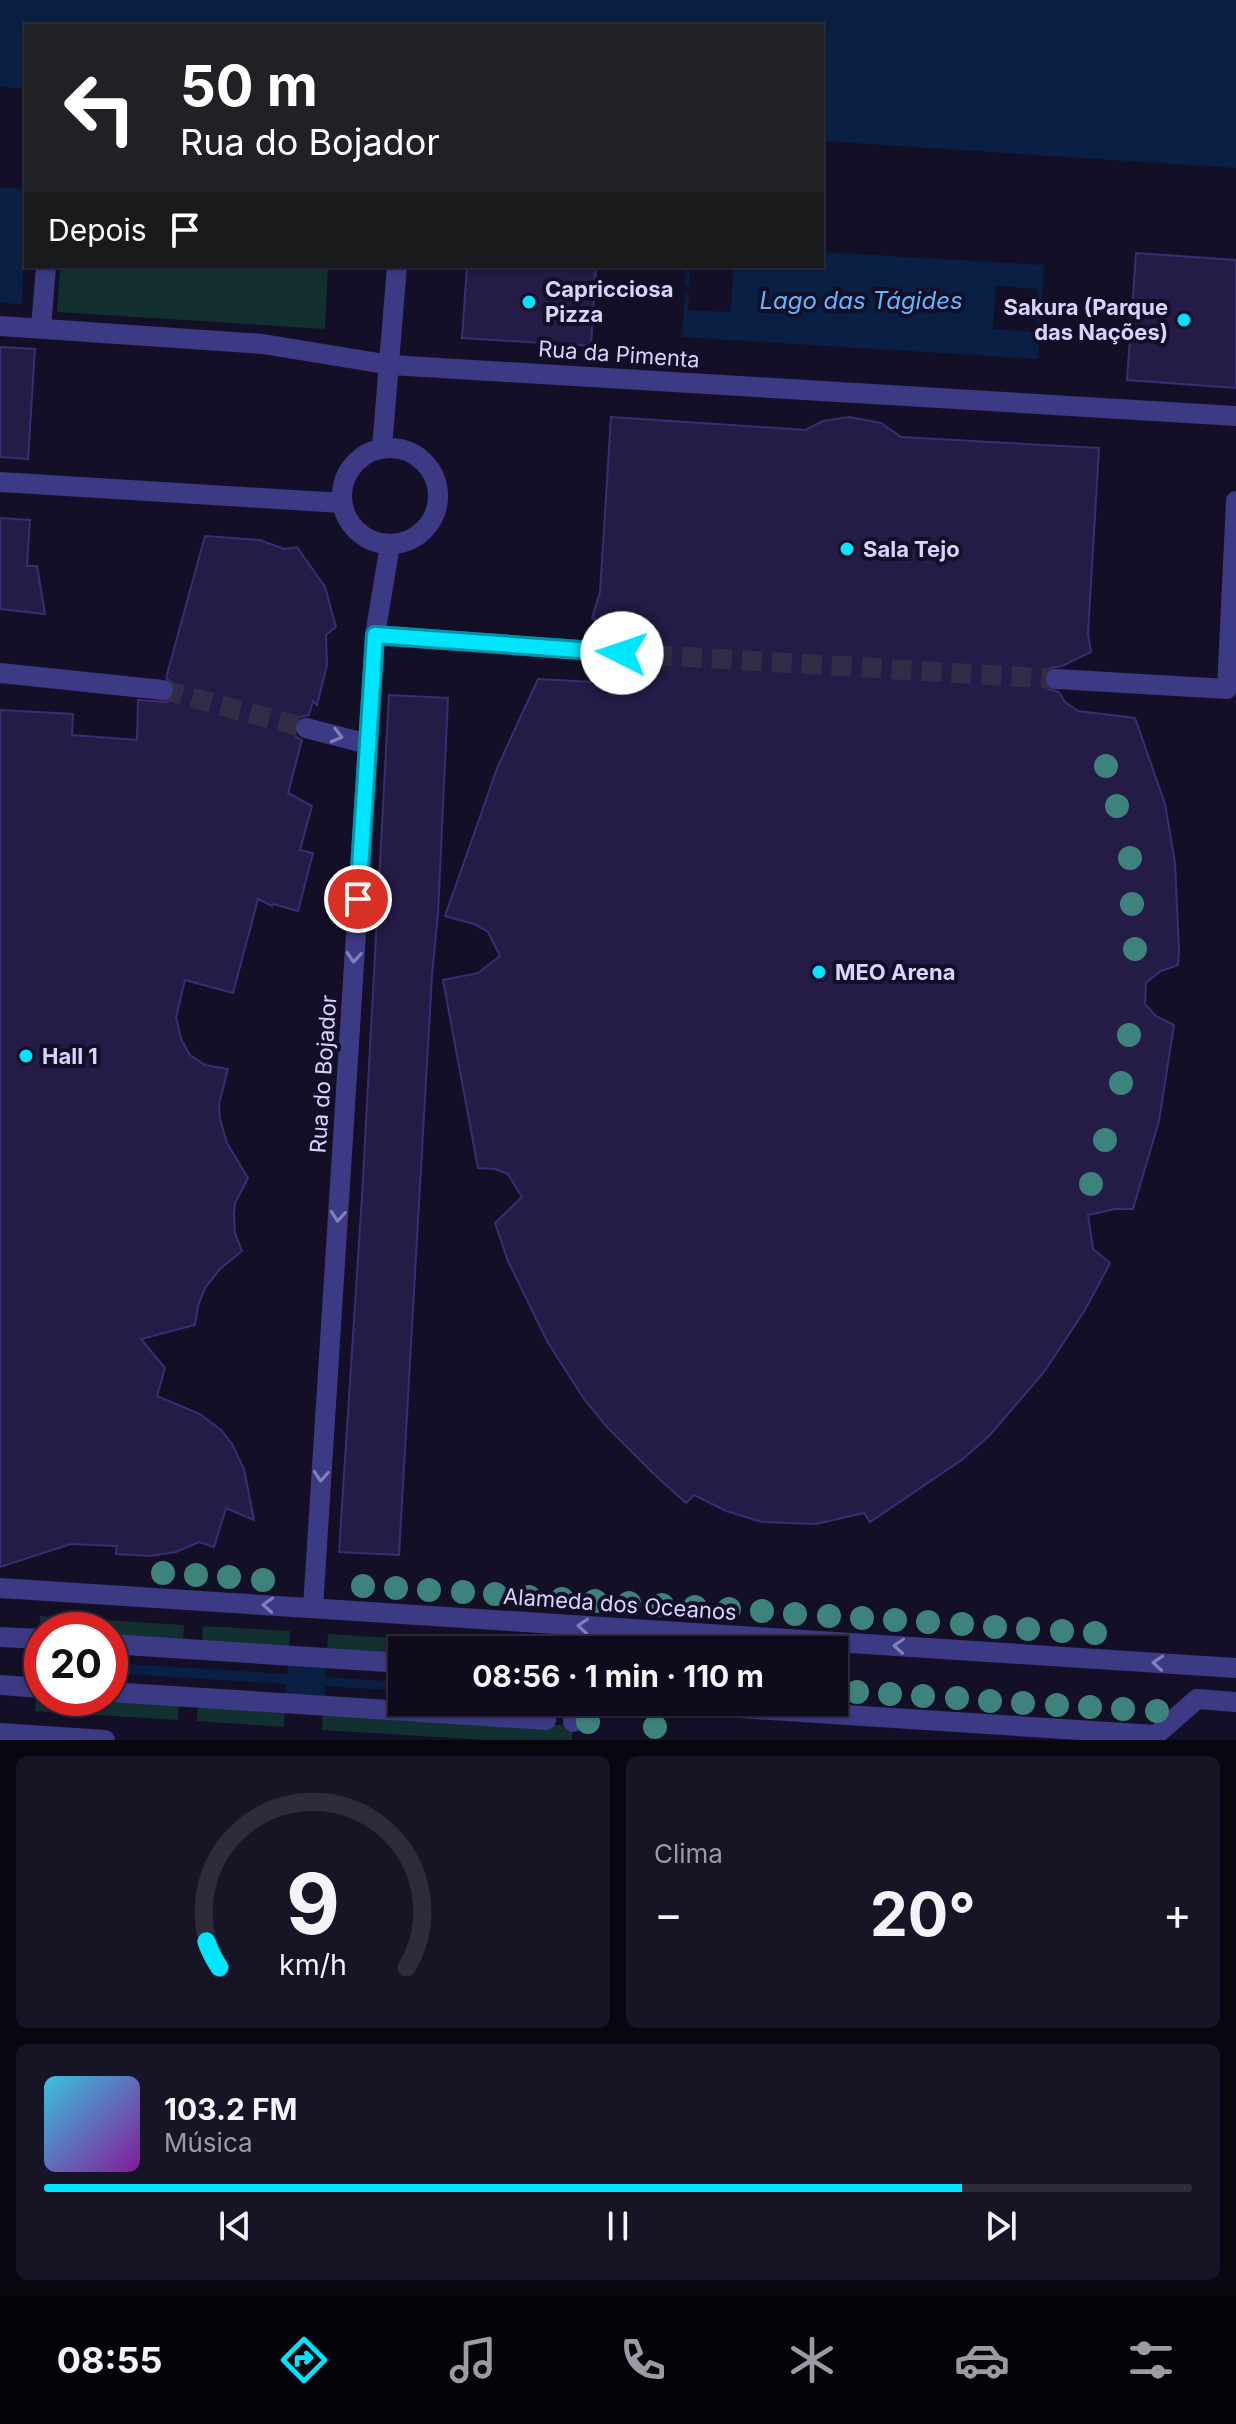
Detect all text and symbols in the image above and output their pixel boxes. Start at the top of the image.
text: 50 m [180,52,318,120]
icon: left [48,56,152,160]
text: Rua do Bojador [180,120,440,164]
icon: arrive [163,208,207,252]
text: Depois [48,212,147,248]
place label: Capricciosa Pizza [545,276,673,327]
water label: Lago das Tágides [759,286,963,315]
marker: Capricciosa Pizza [520,293,538,311]
place label: Sakura (Parque das Nações) [1004,294,1168,345]
marker: Sakura (Parque das Nações) [1175,311,1193,329]
street label: Rua da Pimenta [537,335,701,373]
place label: Sala Tejo [863,536,960,562]
marker: Sala Tejo [838,540,856,558]
position arrow [580,611,664,695]
one-way arrow [330,726,343,743]
pin [324,865,392,933]
icon: arrive [336,877,380,921]
one-way arrow [346,951,363,964]
place label: MEO Arena [835,959,955,985]
marker: MEO Arena [810,963,828,981]
street label: Rua do Bojador [304,994,342,1154]
place label: Hall 1 [42,1043,98,1069]
marker: Hall 1 [17,1047,35,1065]
one-way arrow [330,1210,347,1223]
one-way arrow [313,1470,330,1483]
street label: Alameda dos Oceanos [502,1583,738,1625]
one-way arrow [261,1597,274,1614]
speed limit sign: 20 [24,1612,128,1716]
one-way arrow [576,1618,589,1635]
one-way arrow [892,1638,905,1655]
one-way arrow [1151,1654,1164,1671]
text: 08:56 · 1 min · 110 m [472,1658,764,1694]
text: Clima [654,1838,723,1869]
text: 9 [286,1853,340,1954]
text: 20° [870,1878,976,1950]
text: − [654,1887,683,1941]
text: + [1163,1887,1192,1941]
text: km/h [279,1947,347,1982]
text: 103.2 FM [164,2091,297,2127]
text: Música [164,2127,253,2158]
icon: previous [213,2204,257,2248]
icon: pause [596,2204,640,2248]
icon: next [979,2204,1023,2248]
icon: directions [276,2332,332,2388]
icon: music [445,2332,501,2388]
icon: phone [615,2332,671,2388]
icon: climate [784,2332,840,2388]
icon: car [954,2332,1010,2388]
icon: filters [1123,2332,1179,2388]
text: 08:55 [57,2338,162,2382]

